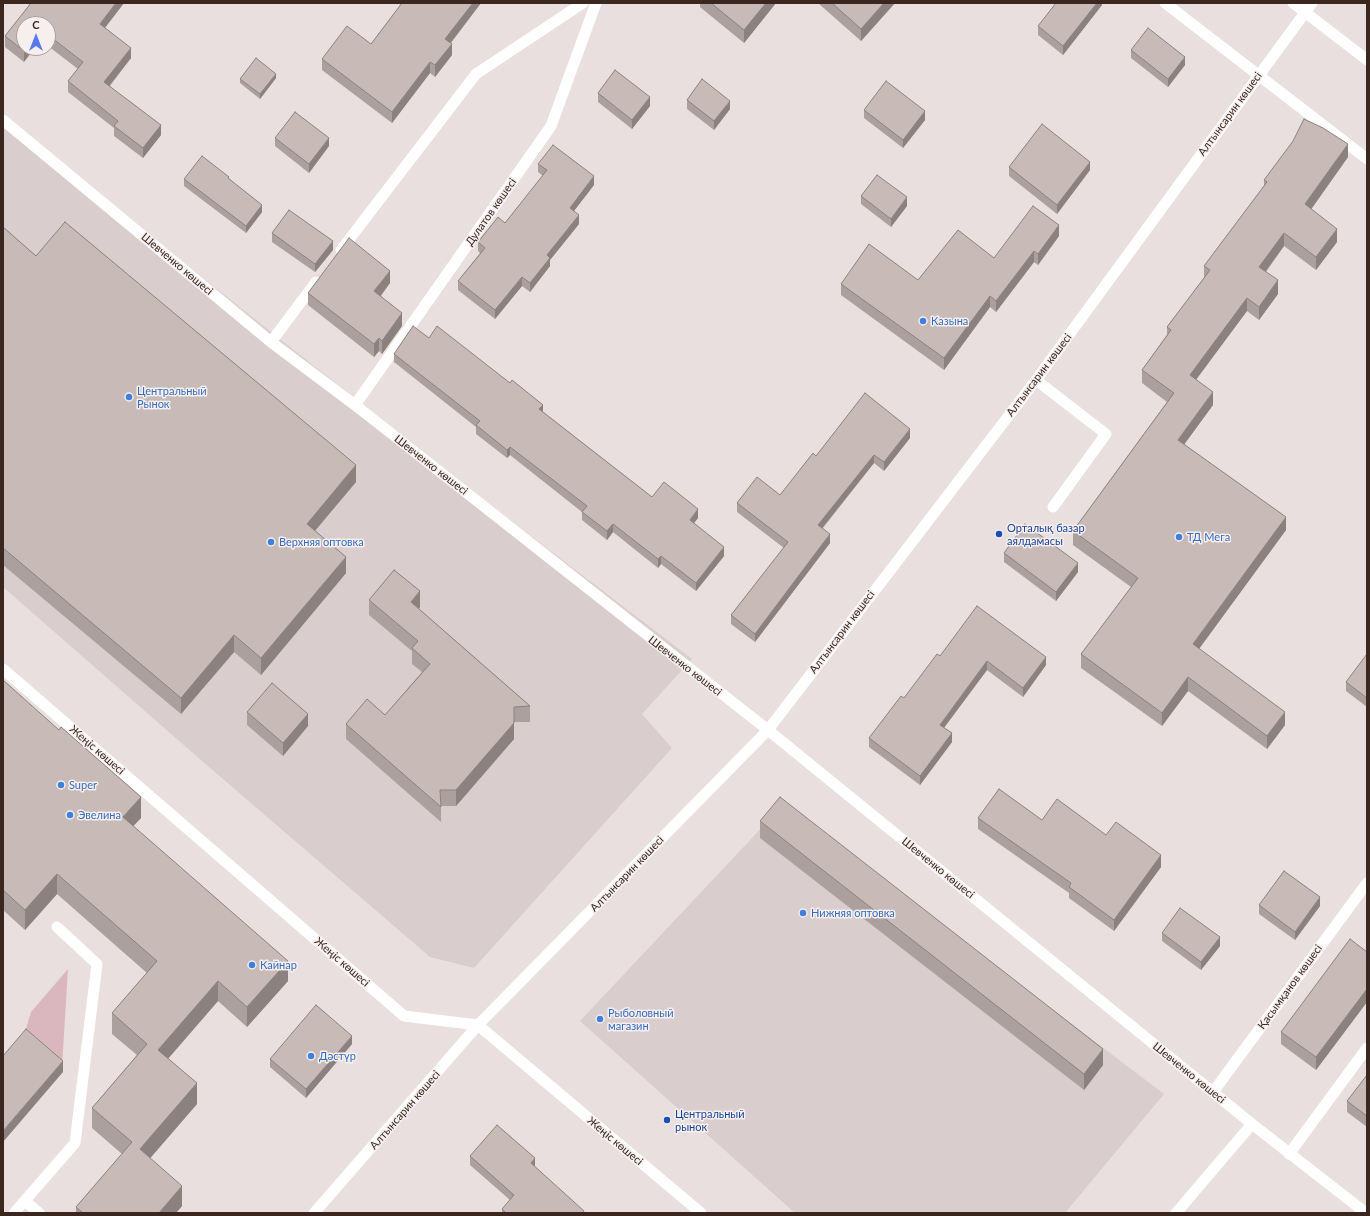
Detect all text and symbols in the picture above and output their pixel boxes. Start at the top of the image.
north arrow [16,16,56,56]
text: С [32,18,40,31]
street label: Алтынсарин көшесі [1195,70,1265,158]
street label: Дулатов көшесі [463,176,519,248]
street label: Шевченко көшесі [138,230,216,298]
place label: Казына [931,314,968,328]
marker: Казына [918,316,928,326]
street label: Алтынсарин көшесі [1004,331,1074,419]
place label: Центральный Рынок [137,384,207,410]
marker: Центральный Рынок [124,392,134,402]
street label: Шевченко көшесі [392,432,470,498]
place label: Орталық базар аялдамасы [1007,521,1085,547]
marker: Орталық базар аялдамасы [994,529,1004,539]
place label: ТД Мега [1187,530,1230,544]
marker: ТД Мега [1174,532,1184,542]
place label: Верхняя оптовка [279,535,364,549]
marker: Верхняя оптовка [266,537,276,547]
street label: Алтынсарин көшесі [807,588,877,676]
street label: Шевченко көшесі [646,633,724,699]
street label: Жеңіс көшесі [67,723,127,777]
place label: Super [69,778,97,792]
marker: Super [56,780,66,790]
place label: Эвелина [78,808,121,822]
marker: Эвелина [65,810,75,820]
street label: Алтынсарин көшесі [587,833,667,915]
street label: Шевченко көшесі [899,835,977,901]
place label: Нижняя оптовка [811,906,895,920]
marker: Нижняя оптовка [798,908,808,918]
street label: Жеңіс көшесі [312,935,372,989]
street label: Қасымқанов көшесі [1255,942,1325,1032]
place label: Кайнар [260,958,297,972]
marker: Кайнар [247,960,257,970]
place label: Рыболовный магазин [608,1006,674,1032]
marker: Рыболовный магазин [595,1014,605,1024]
street label: Шевченко көшесі [1150,1040,1228,1106]
place label: Дәстүр [319,1049,356,1063]
marker: Дәстүр [306,1051,316,1061]
street label: Алтынсарин көшесі [367,1068,443,1152]
place label: Центральный рынок [675,1107,745,1133]
street label: Жеңіс көшесі [584,1114,646,1168]
marker: Центральный рынок [662,1115,672,1125]

